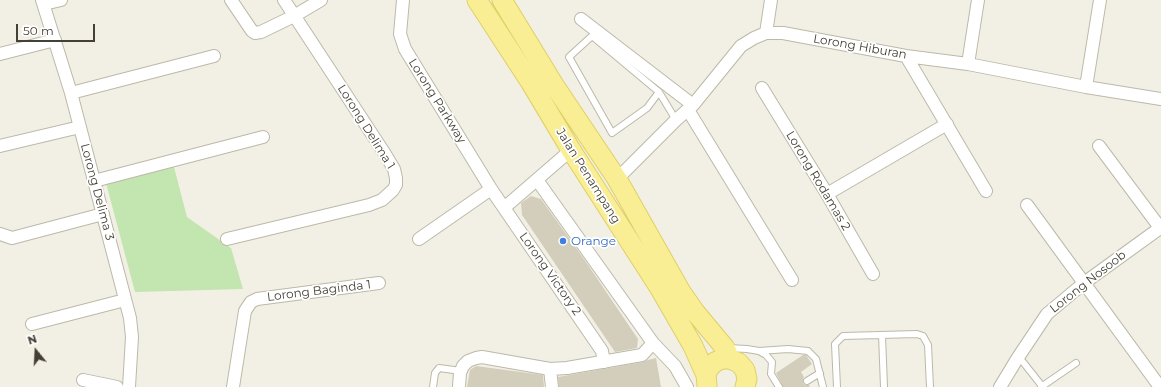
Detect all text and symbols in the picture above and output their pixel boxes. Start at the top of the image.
scale bar [18,16,97,42]
text: 50 m [23,23,54,38]
street label: Lorong Hiburan [812,32,908,62]
street label: Lorong Parkway [405,56,469,146]
street label: Lorong Delima 1 [334,82,398,172]
street label: Jalan Penampang [553,126,623,226]
street label: Lorong Rodamas 2 [783,129,853,233]
street label: Lorong Delima 3 [77,142,117,242]
street label: Lorong Victory 2 [516,230,584,318]
place label: Orange [571,234,616,248]
marker: Orange [558,236,568,246]
street label: Lorong Nosoob [1047,248,1129,316]
street label: Lorong Baginda 1 [266,277,372,305]
north arrow [16,331,56,371]
text: N [26,332,39,348]

